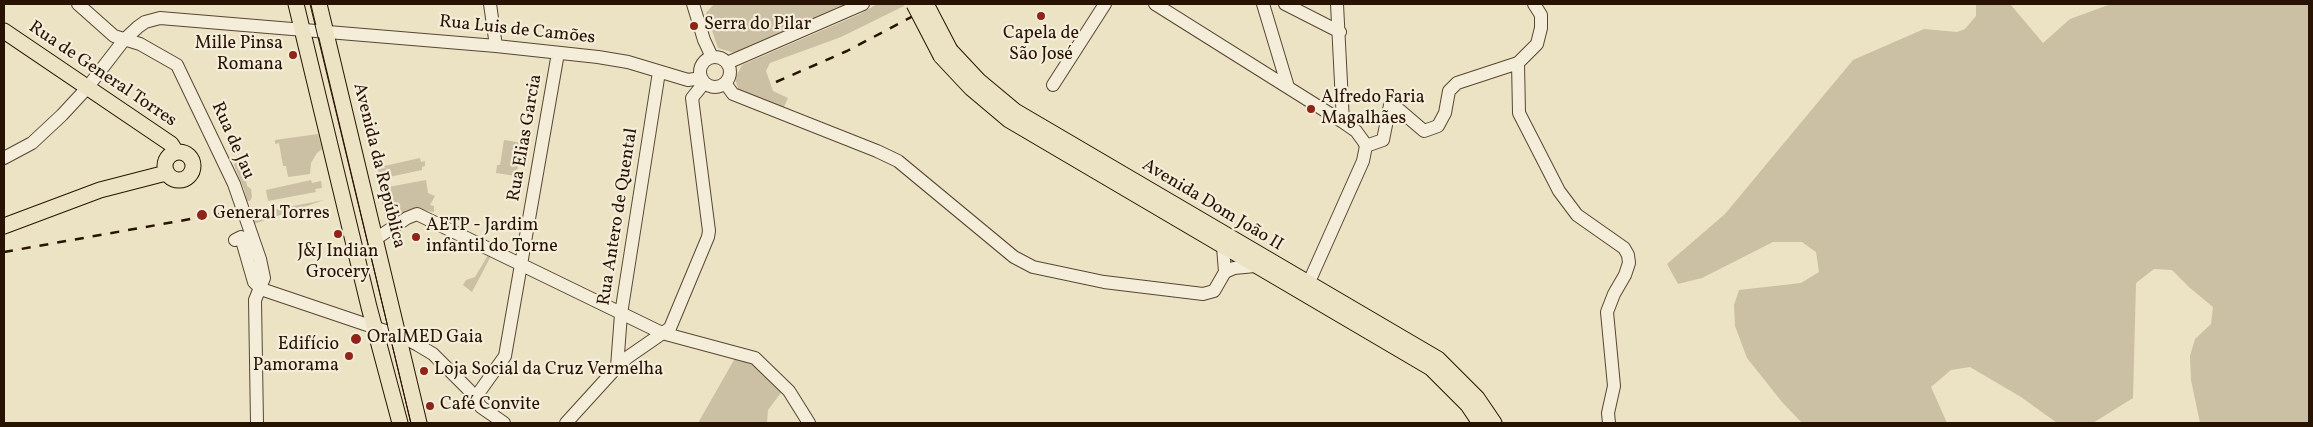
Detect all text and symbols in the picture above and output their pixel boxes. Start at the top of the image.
marker: Capela de São José [1035,10,1047,22]
street label: Rua Luis de Camões [438,12,596,50]
place label: Serra do Pilar [704,15,811,37]
street label: Rua de General Torres [24,17,180,133]
marker: Serra do Pilar [688,20,700,32]
place label: Capela de São José [1003,24,1079,66]
place label: Mille Pinsa Romana [195,34,283,76]
marker: Mille Pinsa Romana [287,49,299,61]
street label: Rua Elias Garcia [504,73,548,203]
street label: Avenida da República [347,81,409,251]
place label: Alfredo Faria Magalhães [1321,88,1425,130]
street label: Rua de Jau [205,99,259,183]
marker: Alfredo Faria Magalhães [1305,103,1317,115]
street label: Rua Antero de Quental [594,127,644,307]
street label: Avenida Dom João II [1137,155,1287,257]
place label: General Torres [213,204,330,226]
marker: General Torres [195,208,209,222]
place label: AETP - Jardim infantil do Torne [426,216,558,258]
marker: J&J Indian Grocery [332,228,344,240]
marker: AETP - Jardim infantil do Torne [410,231,422,243]
place label: J&J Indian Grocery [297,242,379,284]
place label: OralMED Gaia [367,328,483,350]
marker: OralMED Gaia [349,332,363,346]
place label: Edifício Pamorama [253,335,339,378]
marker: Edifício Pamorama [343,350,355,362]
place label: Loja Social da Cruz Vermelha [434,360,663,382]
marker: Loja Social da Cruz Vermelha [418,365,430,377]
place label: Café Convite [440,395,540,417]
marker: Café Convite [424,400,436,412]

